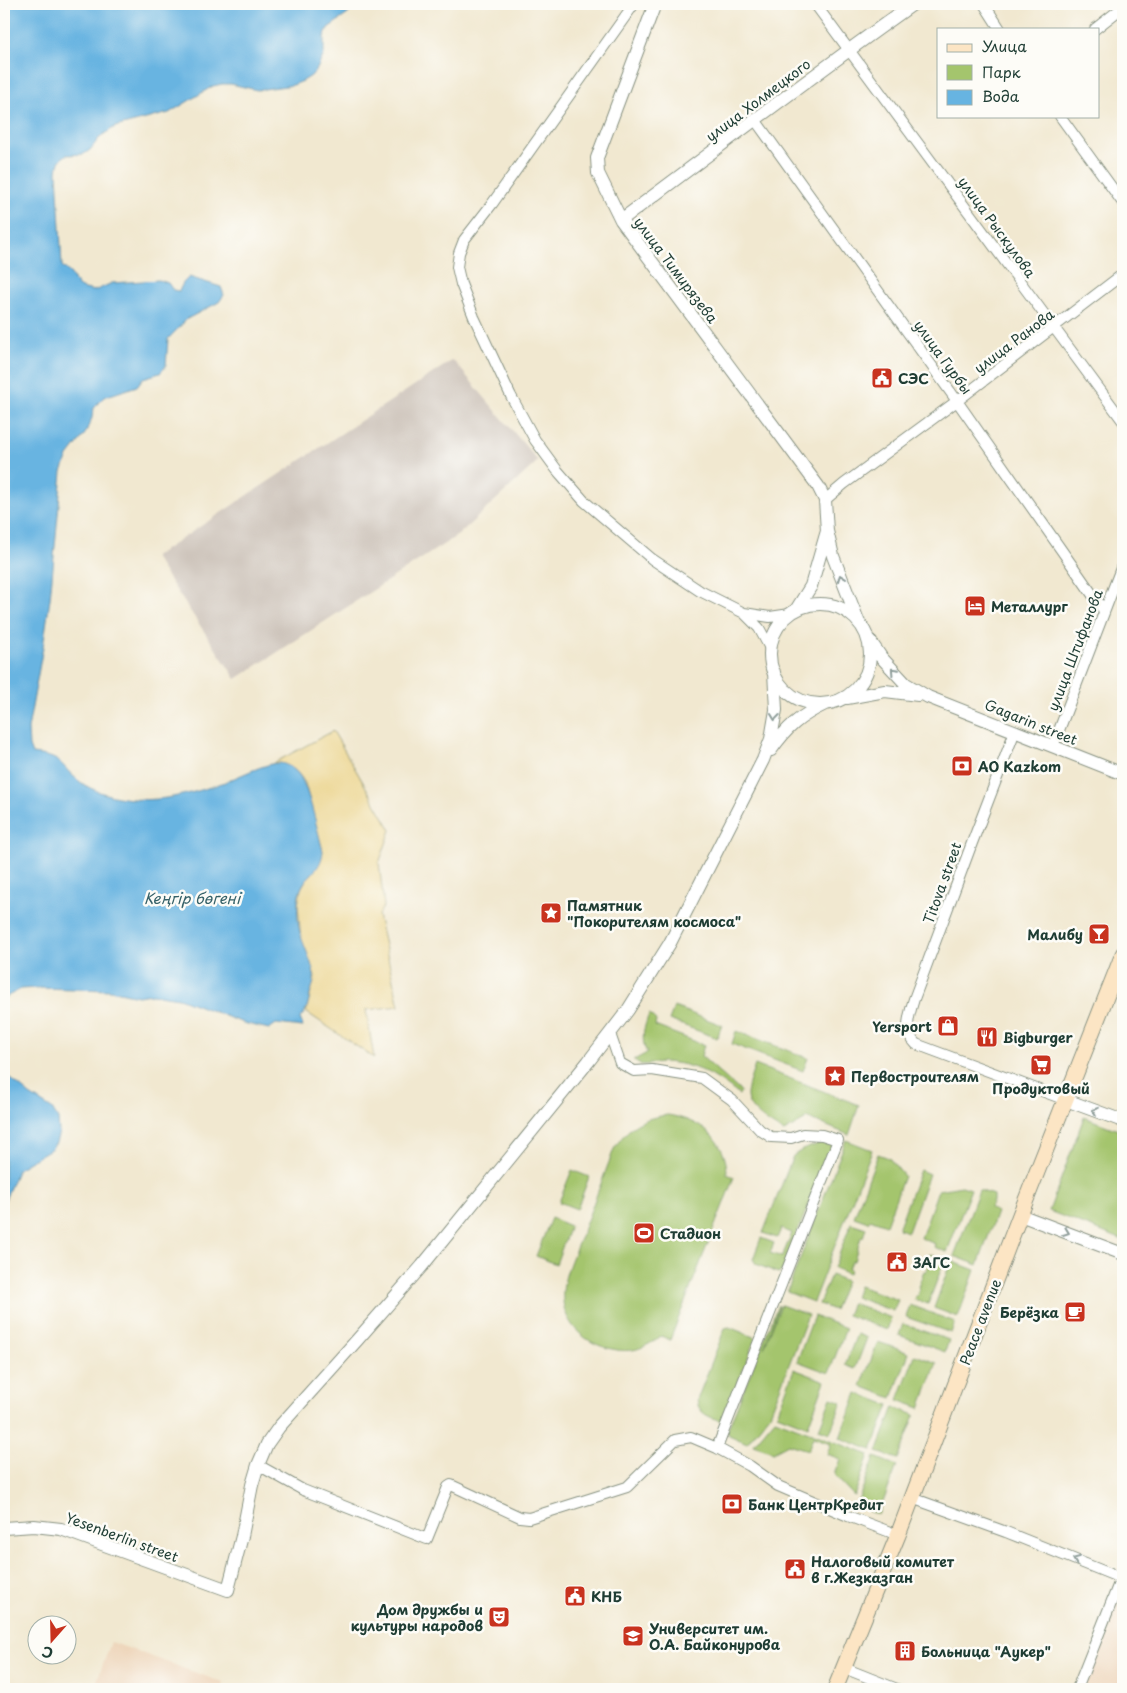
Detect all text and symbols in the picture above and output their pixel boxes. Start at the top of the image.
legend [937,28,1100,118]
text: Улица [982,34,1027,57]
street label: улица Холмецкого [701,53,815,147]
text: Парк [982,60,1021,83]
text: Вода [982,84,1020,107]
street label: улица Рыскулова [953,172,1041,282]
street label: улица Тимирязева [629,212,723,328]
street label: улица Ранова [969,304,1059,378]
street label: улица Гурбы [909,316,977,398]
public building icon: СЭС [870,366,894,390]
place label: СЭС [898,368,929,389]
one-way arrow [837,574,847,582]
street label: улица Штифанова [1042,586,1108,714]
hotel icon: Металлург [963,594,987,618]
place label: Металлург [991,596,1068,617]
one-way arrow [891,668,900,677]
street label: Gagarin street [981,694,1081,750]
one-way arrow [770,713,781,721]
bank icon: AO Kazkom [950,754,974,778]
place label: AO Kazkom [977,756,1061,777]
street label: Titova street [917,839,967,927]
water label: Кеңгір бөгені [144,886,243,909]
place label: Памятник "Покорителям космоса" [567,895,741,932]
place icon: Памятник "Покорителям космоса" [539,901,563,925]
bar icon: Малибу [1087,922,1111,946]
place label: Малибу [1027,924,1083,945]
shop icon: Yersport [936,1014,960,1038]
place label: Yersport [872,1016,932,1037]
restaurant icon: Bigburger [975,1025,999,1049]
place label: Bigburger [1003,1027,1074,1048]
supermarket icon: Продуктовый [1029,1053,1053,1077]
place icon: Первостроителям [823,1064,847,1088]
place label: Первостроителям [851,1066,979,1087]
place label: Продуктовый [992,1078,1090,1099]
one-way arrow [1091,1107,1099,1117]
sports icon: Стадион [632,1221,656,1245]
place label: Стадион [660,1223,721,1244]
one-way arrow [1061,1226,1070,1236]
public building icon: ЗАГС [885,1250,909,1274]
place label: ЗАГС [912,1252,950,1273]
street label: Peace avenue [954,1276,1006,1368]
cafe icon: Берёзка [1063,1300,1087,1324]
place label: Берёзка [1000,1302,1060,1323]
bank icon: Банк ЦентрКредит [720,1492,744,1516]
place label: Банк ЦентрКредит [748,1494,884,1515]
street label: Yesenberlin street [63,1507,181,1567]
place label: Налоговый комитет в г.Жезказган [811,1551,955,1588]
one-way arrow [1072,1556,1081,1566]
public building icon: Налоговый комитет в г.Жезказган [783,1557,807,1581]
public building icon: КНБ [563,1584,587,1608]
place label: КНБ [591,1586,622,1607]
place label: Дом дружбы и культуры народов [351,1599,483,1636]
theatre icon: Дом дружбы и культуры народов [487,1605,511,1629]
north arrow [28,1616,78,1666]
place label: Университет им. О.А. Байконурова [648,1618,781,1655]
school or university icon: Университет им. О.А. Байконурова [621,1624,645,1648]
building icon: Больница "Аукер" [893,1639,917,1663]
text: С [39,1641,56,1664]
place label: Больница "Аукер" [921,1641,1051,1662]

